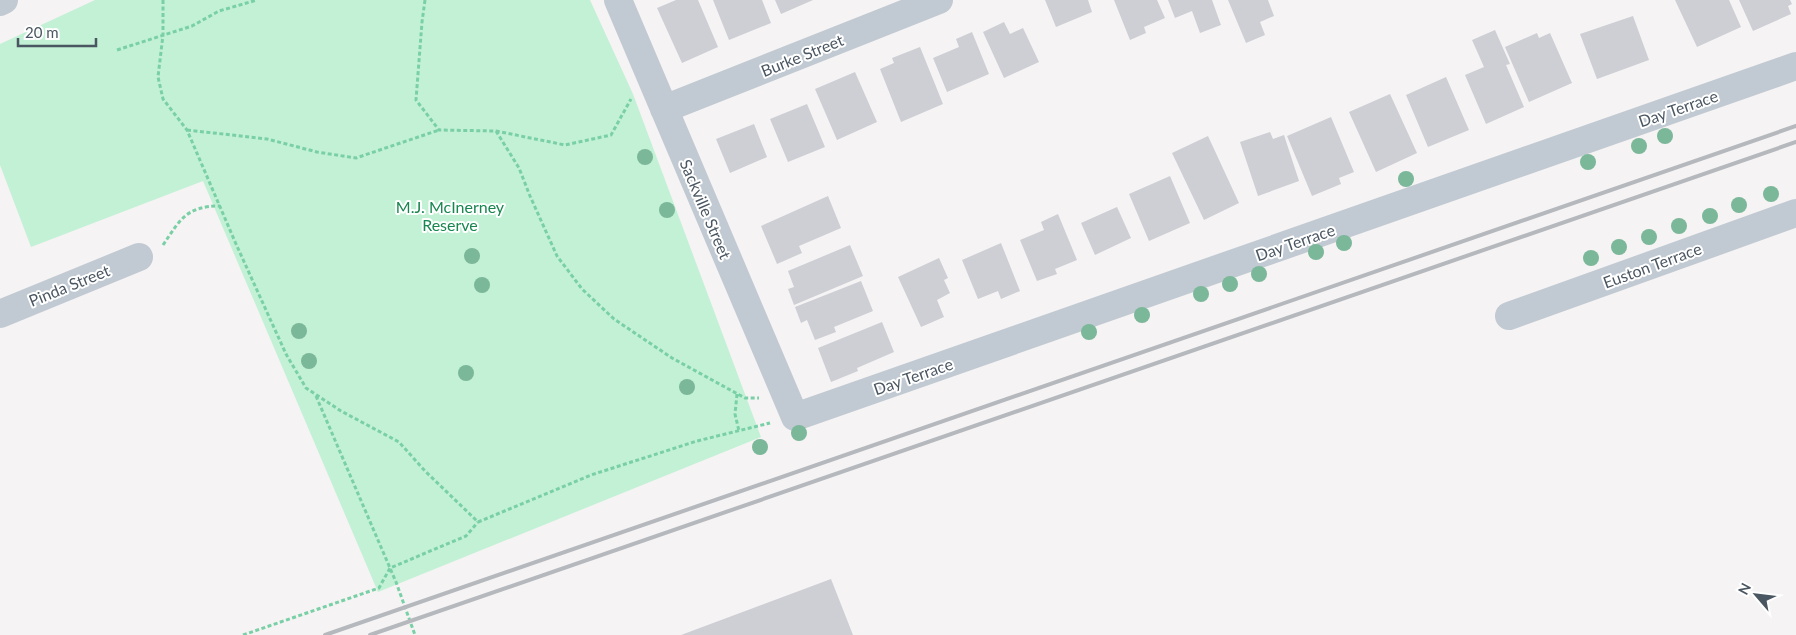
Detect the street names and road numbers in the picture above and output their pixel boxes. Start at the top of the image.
street label: Burke Street [758,30,846,80]
street label: Day Terrace [1636,86,1720,130]
street label: Sackville Street [676,156,736,262]
street label: Day Terrace [1253,220,1337,264]
street label: Euston Terrace [1600,238,1704,292]
street label: Pinda Street [26,260,112,310]
street label: Day Terrace [871,354,955,398]

